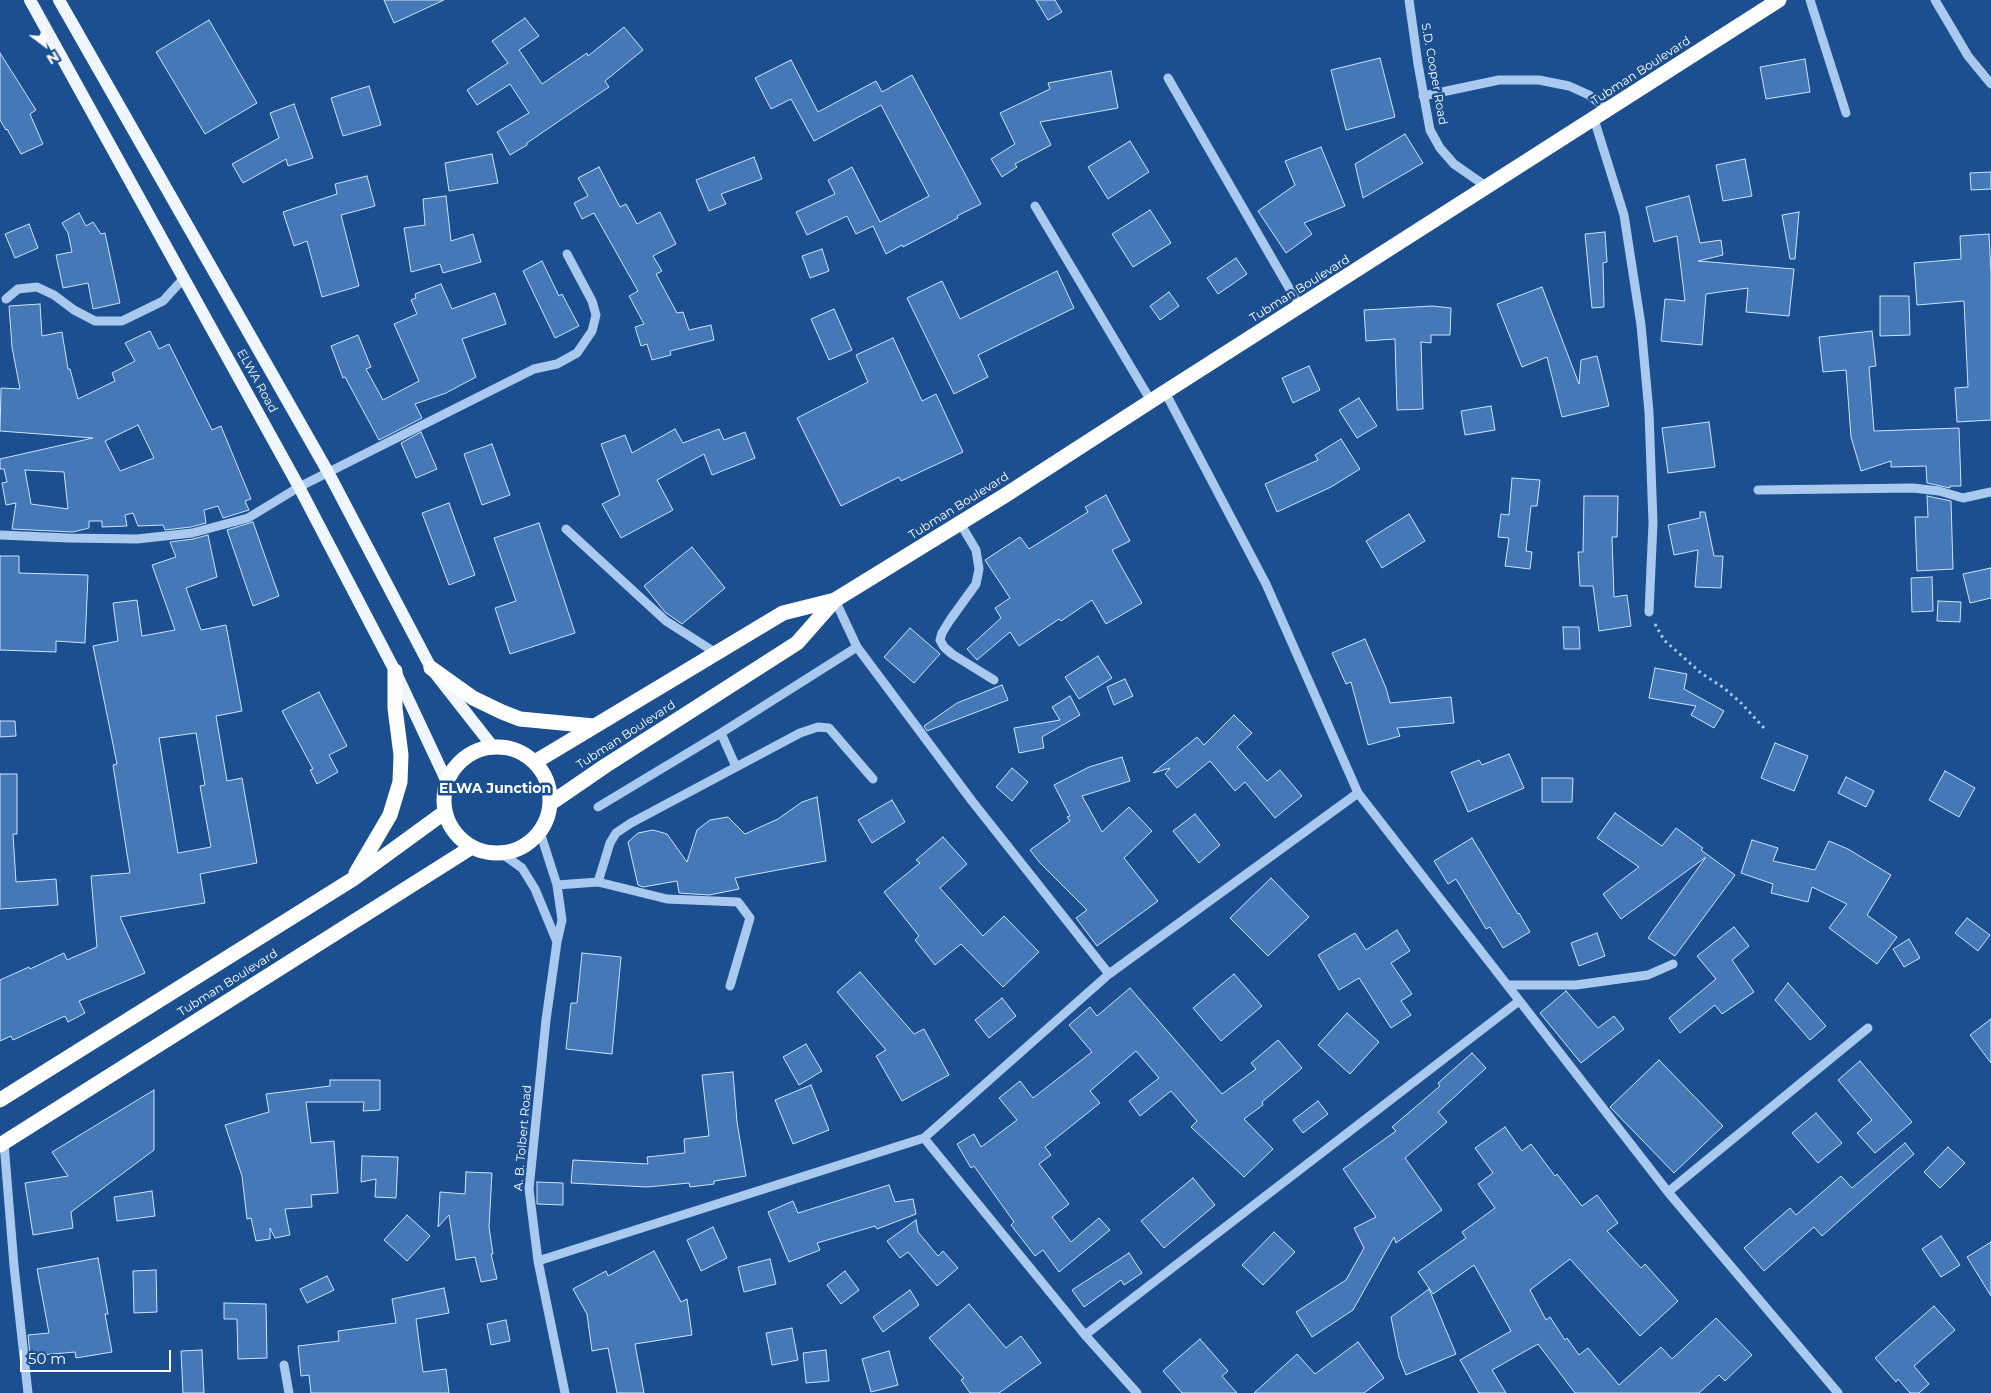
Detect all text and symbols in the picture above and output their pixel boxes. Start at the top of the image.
north arrow [20,20,70,70]
street label: S.D. Cooper Road [1418,22,1450,126]
street label: Tubman Boulevard [1589,34,1693,108]
text: N [43,47,62,68]
street label: Tubman Boulevard [1247,252,1353,326]
street label: ELWA Road [234,347,280,415]
street label: Tubman Boulevard [906,469,1012,543]
street label: Tubman Boulevard [574,698,678,772]
district label: ELWA Junction [439,781,551,797]
street label: Tubman Boulevard [175,946,281,1020]
street label: A. B. Tolbert Road [511,1084,535,1192]
scale bar [22,1340,174,1372]
text: 50 m [28,1349,66,1368]

